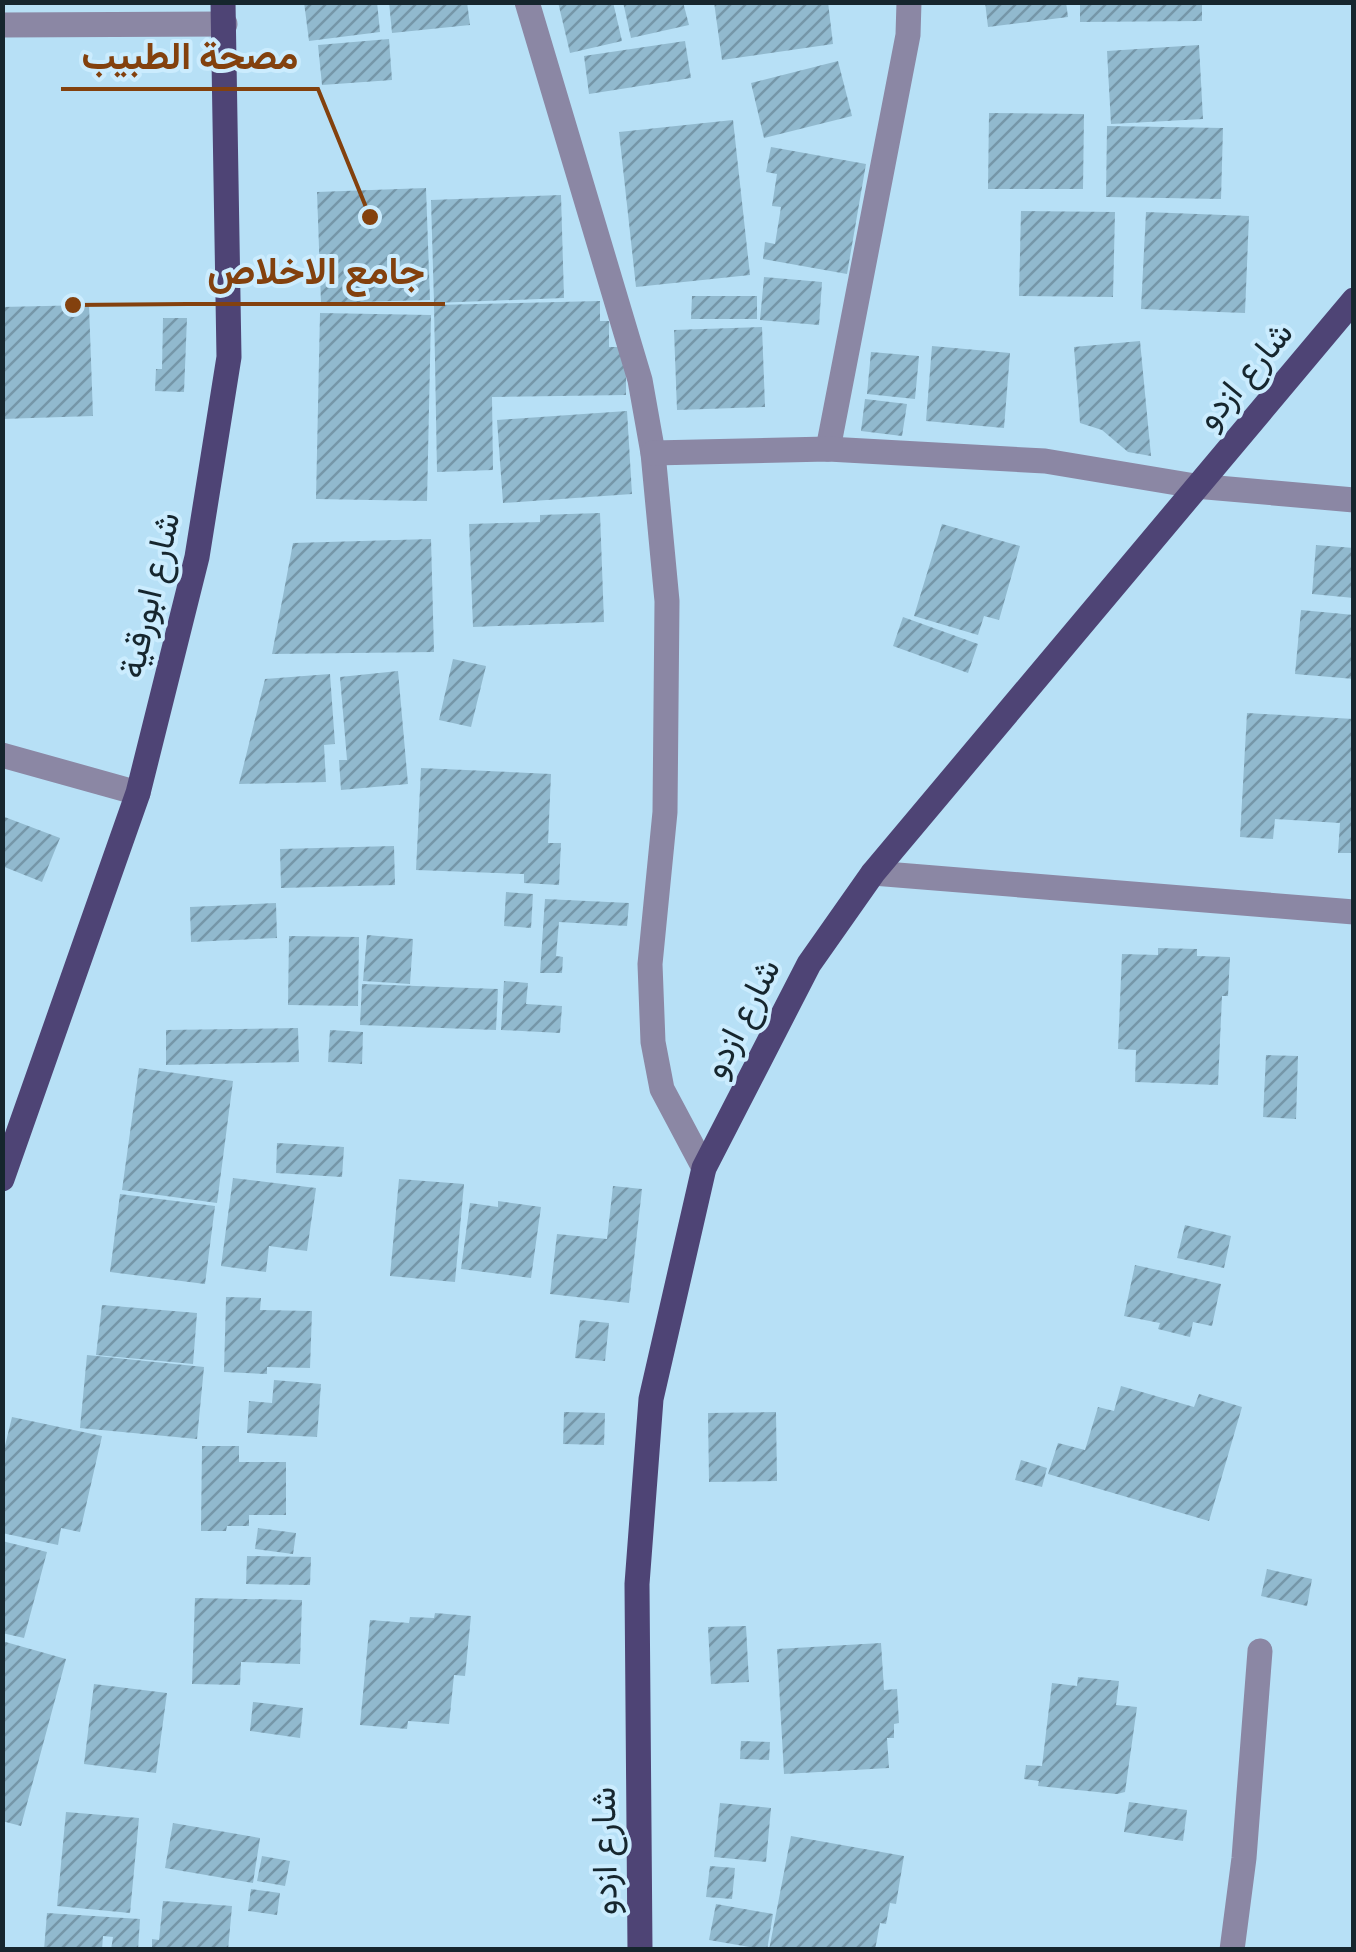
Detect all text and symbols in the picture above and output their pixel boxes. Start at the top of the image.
callout: مصحة الطبيب [61,21,318,89]
text: مصحة الطبيب [82,33,298,79]
callout: جامع الاخلاص [187,236,445,304]
text: جامع الاخلاص [207,248,425,297]
street label: شارع ازدو [1187,312,1304,440]
street label: شارع ابورقية [110,508,191,683]
street label: شارع ازدو [693,951,792,1086]
street label: شارع ازدو [582,1786,629,1915]

